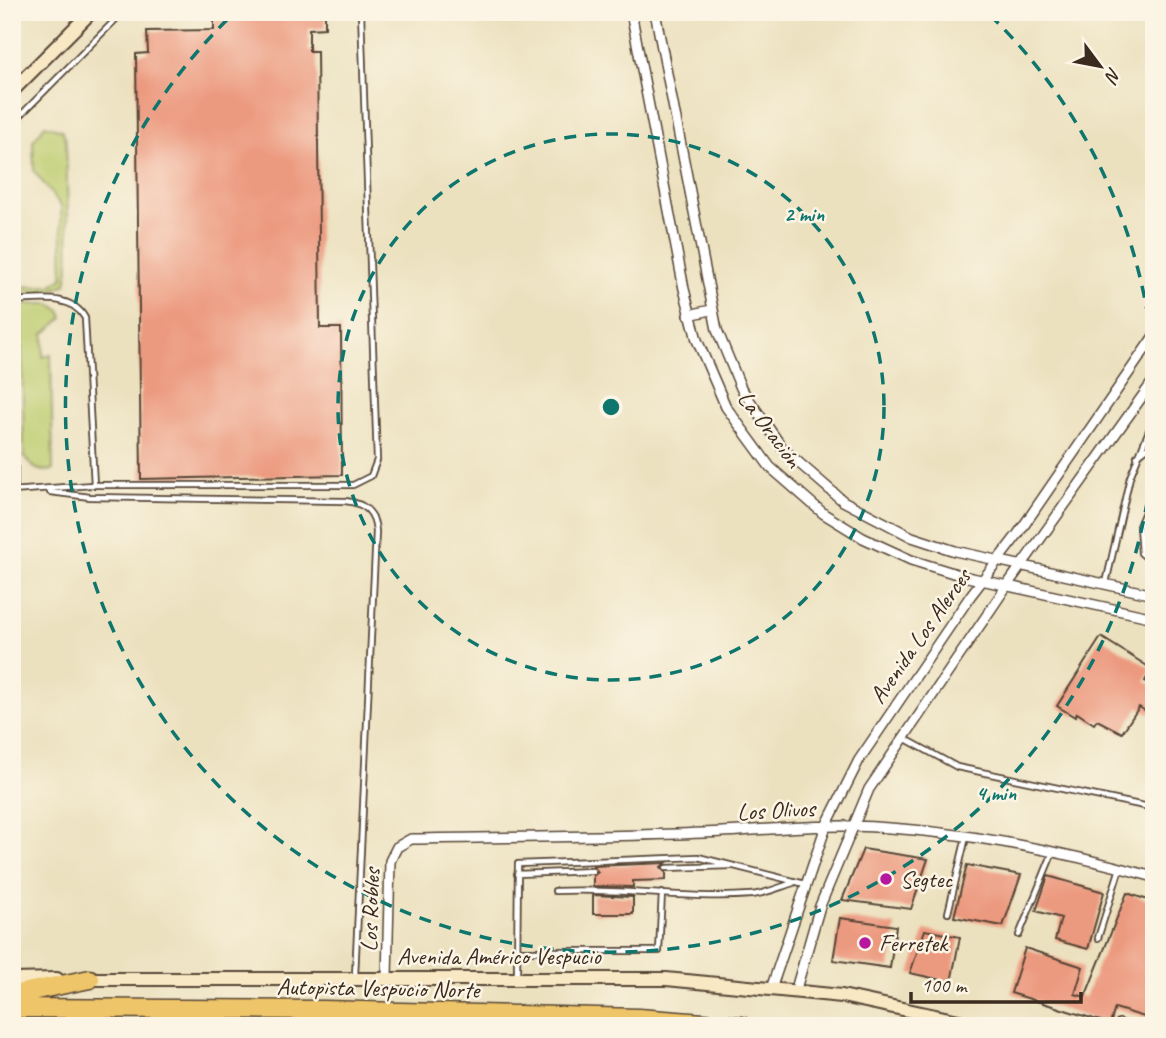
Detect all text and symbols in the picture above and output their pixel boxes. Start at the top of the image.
north arrow [1064,32,1134,102]
text: N [1099,63,1127,89]
text: 2 min [784,201,824,227]
street label: La Oración [731,384,809,474]
centre of rings [599,395,623,419]
street label: Avenida Los Alerces [862,561,979,709]
text: 4 min [976,780,1016,806]
street label: Los Olivos [736,793,818,827]
place label: Segtec [900,864,953,894]
street label: Los Robles [354,865,387,952]
marker: Segtec [878,871,894,887]
place label: Ferretek [879,928,949,958]
marker: Ferretek [857,935,873,951]
street label: Avenida Américo Vespucio [397,941,602,971]
scale bar [911,961,1080,1005]
street label: Autopista Vespucio Norte [276,971,482,1005]
text: 100 m [921,972,968,998]

